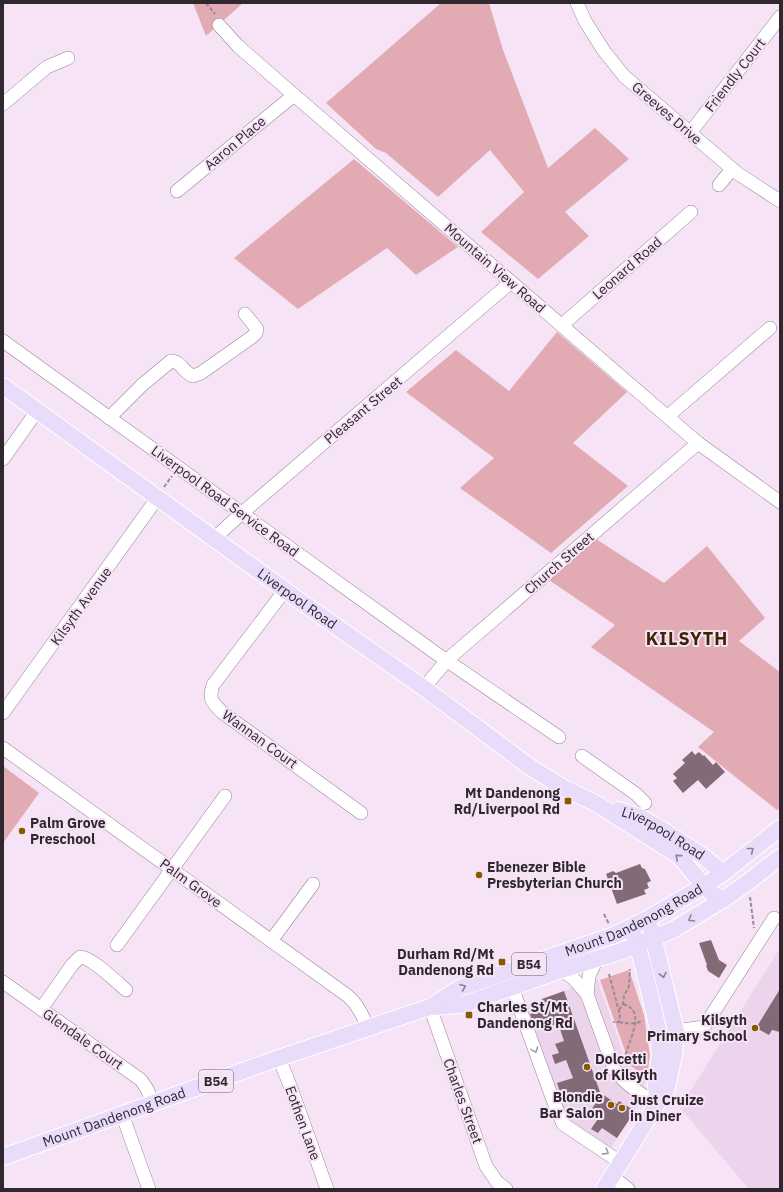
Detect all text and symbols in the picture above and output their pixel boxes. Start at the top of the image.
street label: Friendly Court [701,35,769,115]
street label: Greeves Drive [628,78,706,149]
street label: Aaron Place [200,112,270,174]
street label: Mountain View Road [441,219,549,317]
street label: Leonard Road [588,233,666,303]
street label: Pleasant Street [320,372,406,448]
street label: Liverpool Road Service Road [148,441,302,561]
street label: Church Street [521,528,598,598]
street label: Kilsyth Avenue [46,563,116,649]
street label: Liverpool Road [254,564,340,633]
district label: KILSYTH [646,627,728,650]
street label: Wannan Court [219,706,301,772]
place label: Mt Dandenong Rd/Liverpool Rd [454,784,560,818]
marker: Mt Dandenong Rd/Liverpool Rd [563,796,573,806]
street label: Liverpool Road [619,803,708,864]
place label: Palm Grove Preschool [30,814,106,848]
marker: Palm Grove Preschool [17,826,27,836]
one-way arrow [747,848,754,855]
one-way arrow [675,854,683,861]
street label: Palm Grove [157,855,226,912]
place label: Ebenezer Bible Presbyterian Church [487,858,622,892]
marker: Ebenezer Bible Presbyterian Church [474,870,484,880]
street label: Mount Dandenong Road [563,880,706,960]
one-way arrow [688,914,695,921]
place label: Durham Rd/Mt Dandenong Rd [397,945,494,979]
road number: B54 [512,953,546,975]
marker: Durham Rd/Mt Dandenong Rd [497,957,507,967]
one-way arrow [658,972,666,978]
one-way arrow [460,984,467,992]
place label: Charles St/Mt Dandenong Rd [477,998,573,1032]
street label: Glendale Court [39,1005,127,1073]
marker: Charles St/Mt Dandenong Rd [464,1010,474,1020]
place label: Kilsyth Primary School [647,1011,747,1045]
marker: Kilsyth Primary School [750,1023,760,1033]
one-way arrow [530,1047,538,1054]
place label: Dolcetti of Kilsyth [595,1050,657,1084]
street label: Charles Street [439,1056,487,1146]
marker: Dolcetti of Kilsyth [582,1062,592,1072]
road number: B54 [199,1070,233,1092]
street label: Mount Dandenong Road [40,1083,188,1151]
street label: Eothen Lane [281,1083,325,1163]
place label: Blondie Bar Salon [540,1088,603,1122]
place label: Just Cruize in Diner [630,1091,704,1125]
marker: Blondie Bar Salon [606,1100,616,1110]
marker: Just Cruize in Diner [617,1103,627,1113]
one-way arrow [601,1147,608,1154]

